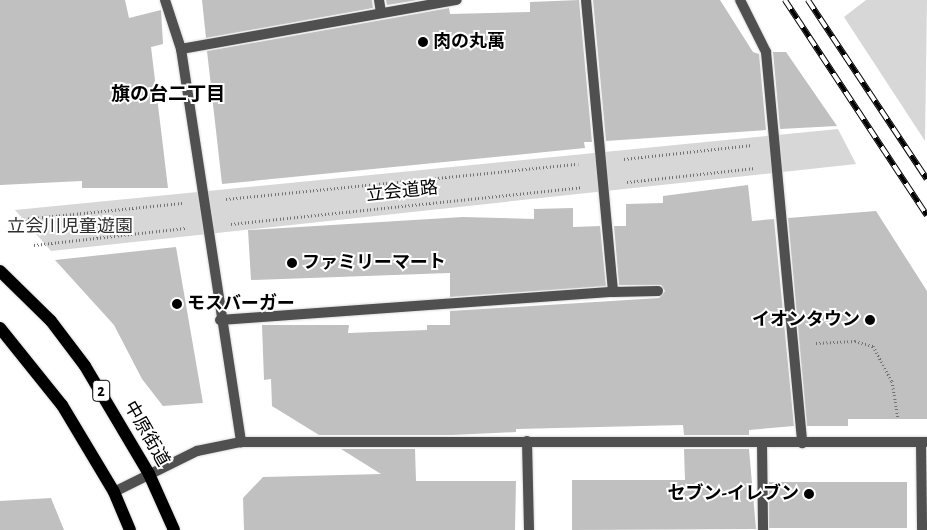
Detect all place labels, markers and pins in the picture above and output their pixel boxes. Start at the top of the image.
place label: 肉の丸萬 [433,31,505,53]
marker: 肉の丸萬 [417,36,429,48]
place label: ファミリーマート [302,252,446,274]
marker: ファミリーマート [286,257,298,269]
place label: モスバーガー [187,293,295,315]
marker: モスバーガー [171,298,183,310]
place label: イオンタウン [752,309,860,331]
marker: イオンタウン [864,314,876,326]
place label: セブン-イレブン [668,483,799,505]
marker: セブン-イレブン [803,488,815,500]

